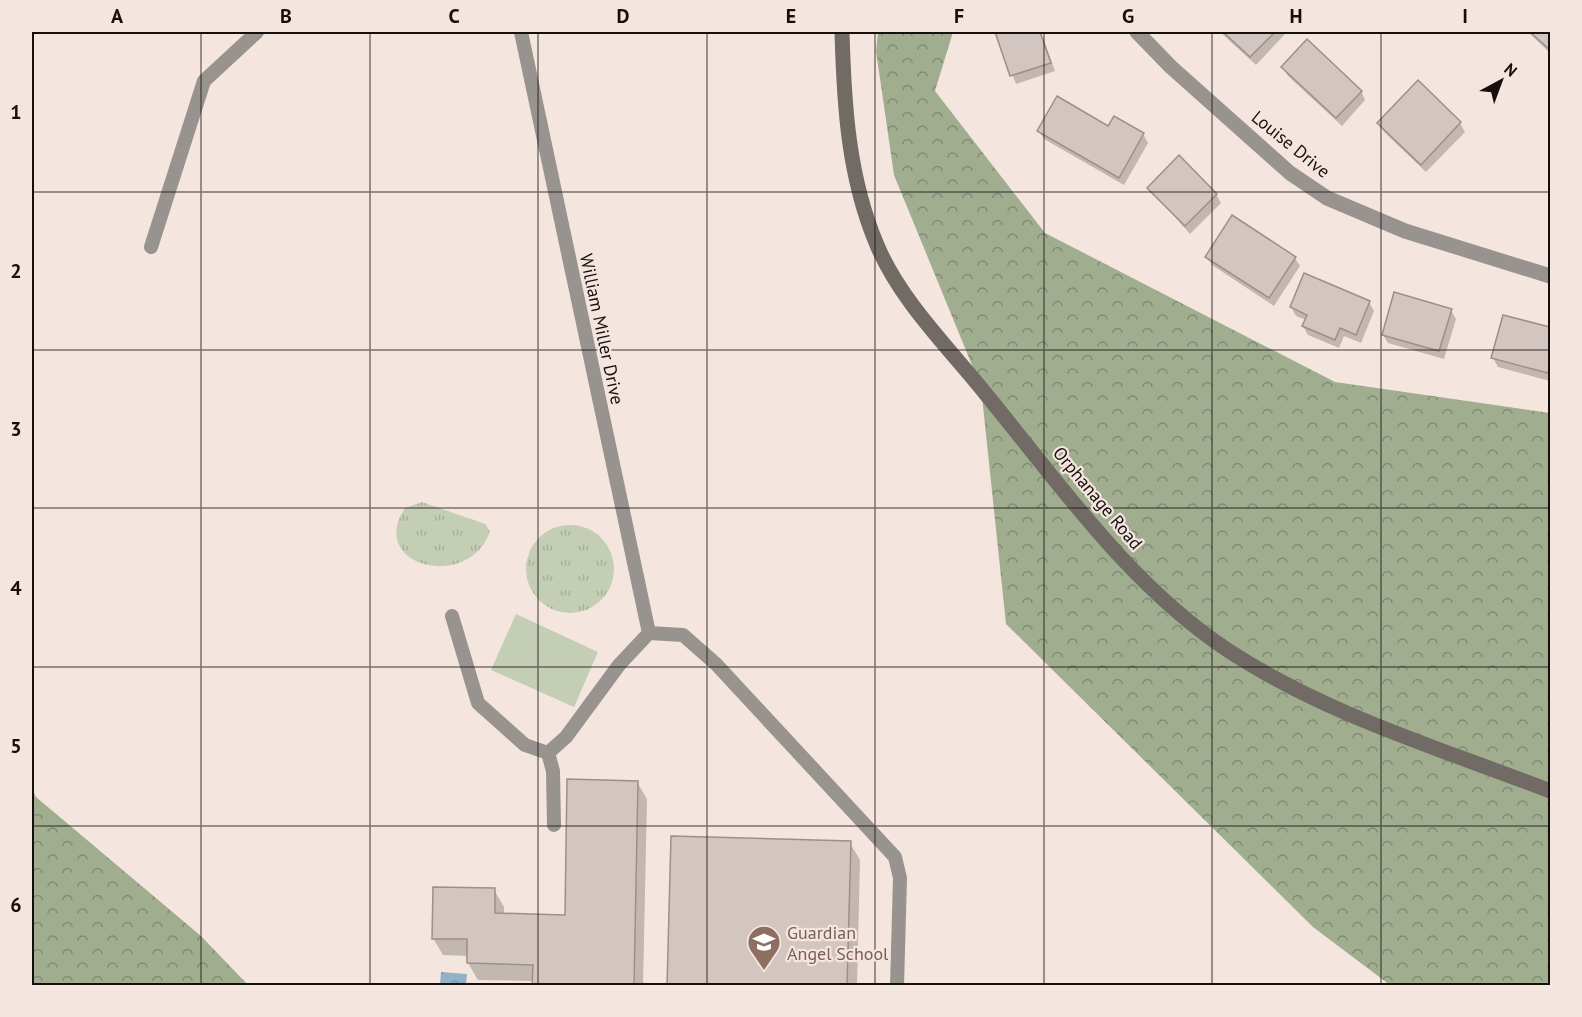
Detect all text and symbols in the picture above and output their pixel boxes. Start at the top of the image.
text: A [111,3,124,29]
text: B [280,3,292,29]
text: C [448,3,460,29]
text: D [617,3,630,29]
text: E [786,3,796,29]
text: F [954,3,964,29]
text: G [1122,3,1134,29]
text: H [1289,3,1303,29]
text: I [1462,3,1468,29]
north arrow [1471,51,1531,111]
text: N [1500,59,1521,81]
text: 1 [10,99,22,125]
street label: Louise Drive [1247,105,1335,183]
street label: William Miller Drive [575,252,629,406]
text: 2 [10,258,22,284]
text: 3 [10,416,22,442]
street label: Orphanage Road [1048,442,1148,554]
text: 4 [10,575,22,601]
text: 5 [10,733,22,759]
text: 6 [10,892,22,918]
place label: Guardian Angel School [787,921,889,965]
school or university icon: Guardian Angel School [746,924,782,971]

